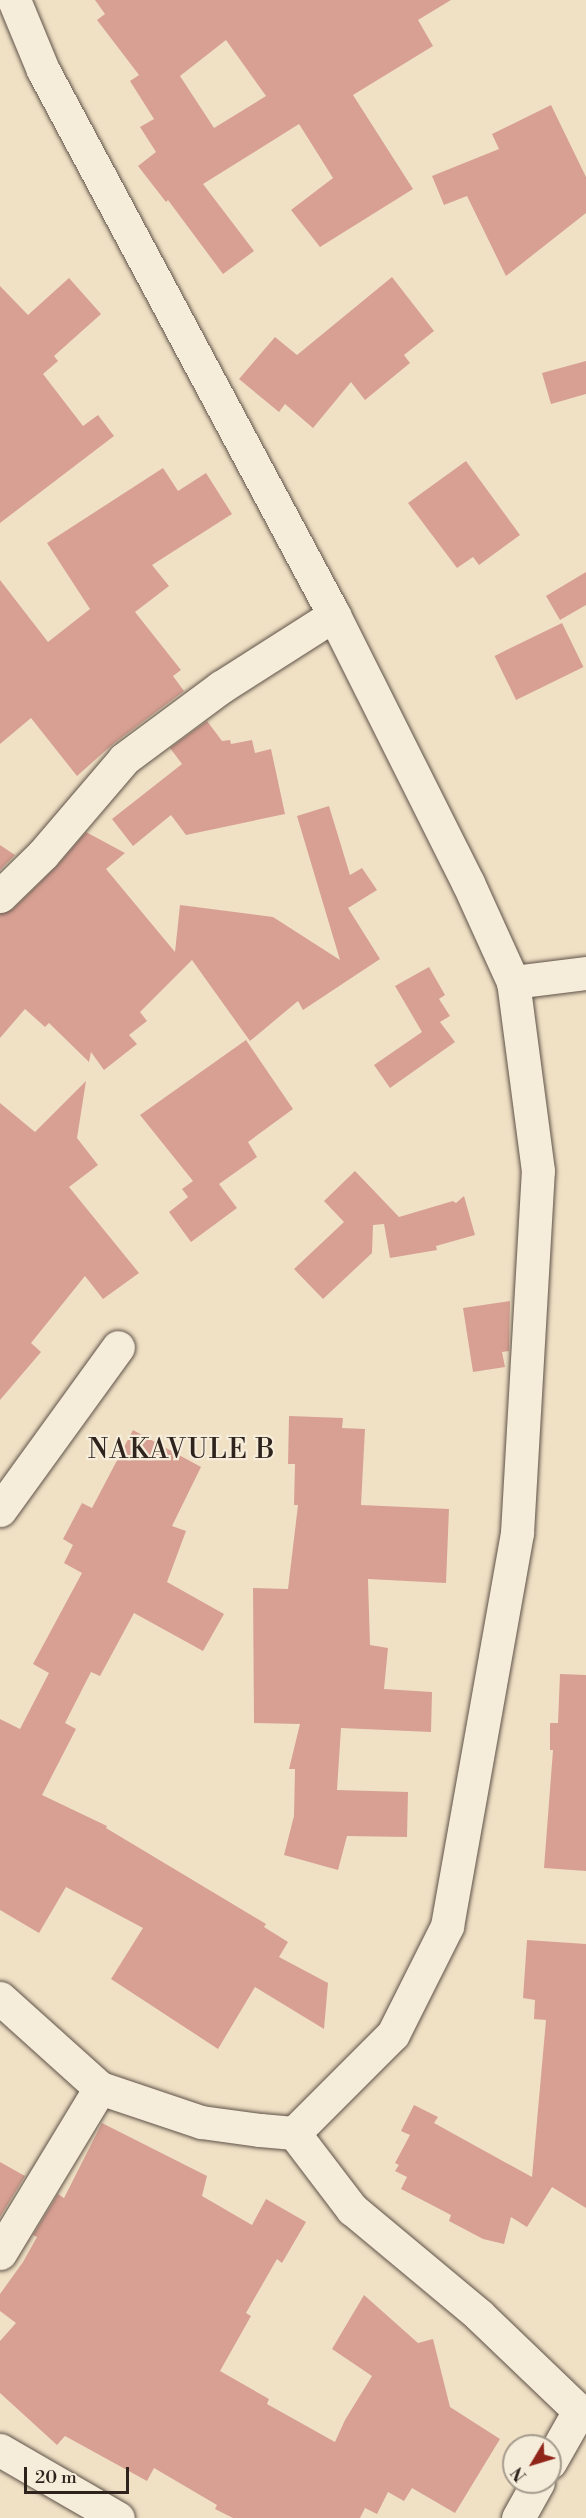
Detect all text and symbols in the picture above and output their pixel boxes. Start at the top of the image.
district label: NAKAVULE B [88,1435,276,1467]
north arrow [502,2434,562,2494]
scale bar [27,2455,132,2493]
text: N [508,2463,531,2485]
text: 20 m [35,2466,77,2489]

